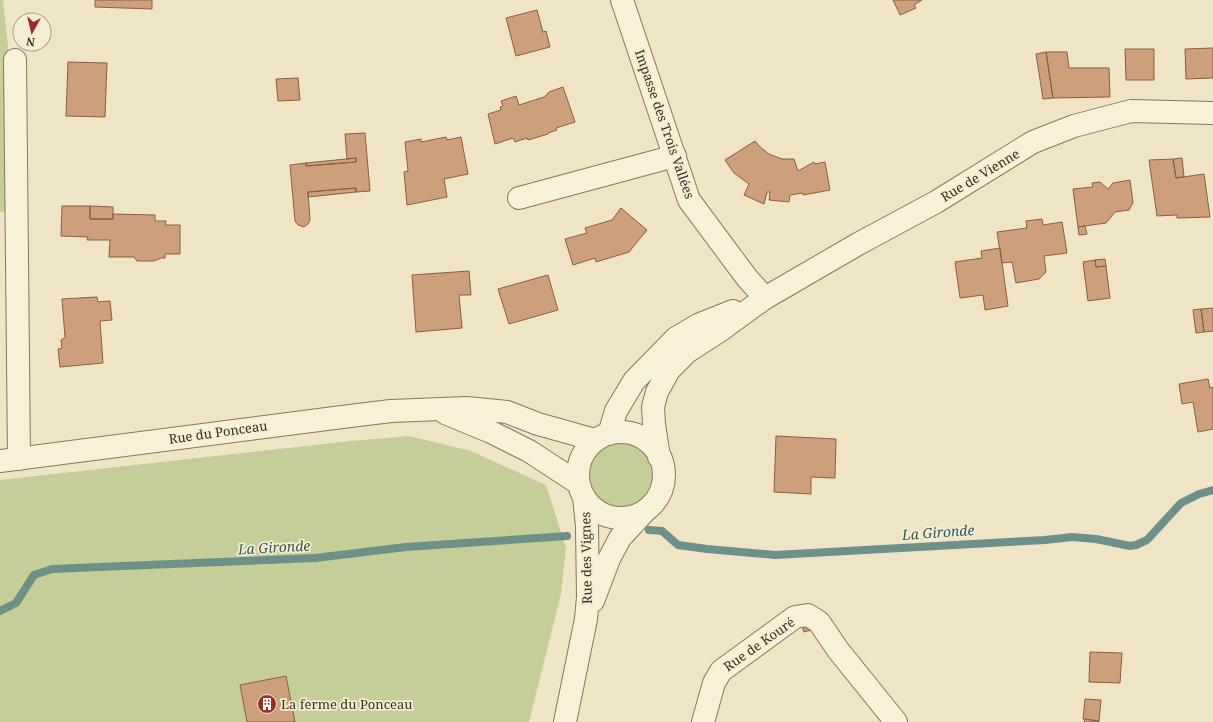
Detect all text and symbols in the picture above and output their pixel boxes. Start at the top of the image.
north arrow [12,12,52,52]
text: N [25,34,36,50]
street label: Impasse des Trois Vallées [631,47,699,201]
street label: Rue de Vienne [937,144,1023,206]
street label: Rue du Ponceau [168,416,268,448]
street label: Rue des Vignes [576,512,596,604]
water label: La Gironde [900,520,975,544]
water label: La Gironde [236,536,311,558]
street label: Rue de Kouré [720,613,798,675]
building icon: La ferme du Ponceau [256,693,278,715]
place label: La ferme du Ponceau [281,695,413,713]

